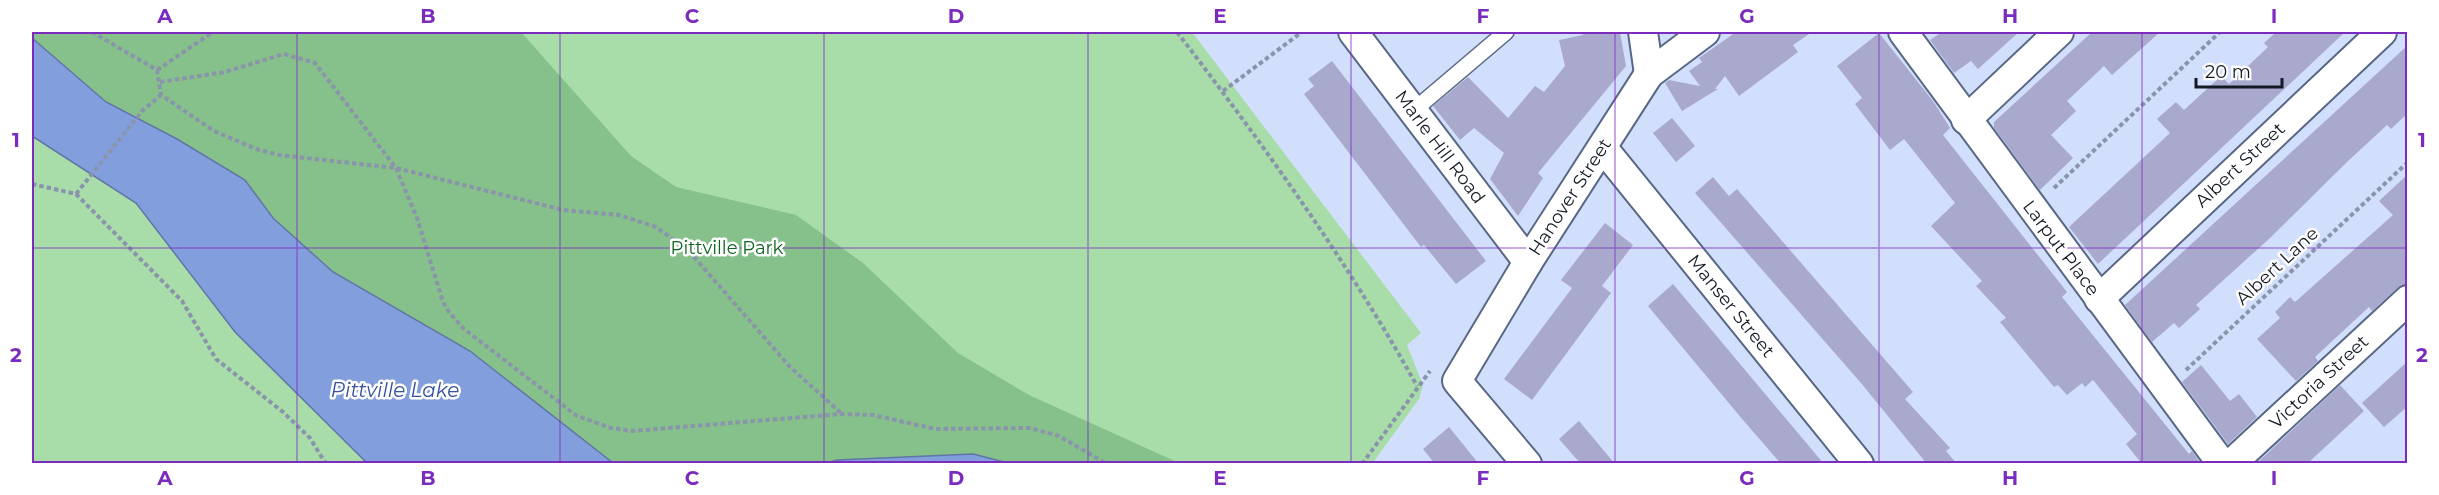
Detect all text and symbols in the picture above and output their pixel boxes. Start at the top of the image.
text: A [156,4,173,28]
text: B [420,4,436,28]
text: C [685,4,700,28]
text: D [948,4,964,28]
text: E [1213,4,1227,28]
text: F [1477,4,1490,28]
text: G [1739,4,1755,28]
text: H [2002,4,2018,28]
text: I [2271,4,2277,28]
scale bar [2196,51,2282,89]
text: 20 m [2205,61,2251,83]
street label: Marle Hill Road [1390,86,1490,208]
street label: Albert Street [2191,118,2289,212]
text: 1 [12,128,20,152]
text: 1 [2418,128,2426,152]
street label: Hanover Street [1524,134,1616,260]
street label: Larput Place [2018,196,2104,300]
street label: Albert Lane [2231,222,2323,310]
park label: Pittville Park [671,237,784,259]
street label: Manser Street [1683,250,1779,362]
street label: Victoria Street [2265,331,2373,433]
text: 2 [10,343,22,367]
text: 2 [2416,343,2428,367]
water label: Pittville Lake [331,378,459,402]
text: A [156,466,173,490]
text: B [420,466,436,490]
text: C [685,466,700,490]
text: D [948,466,964,490]
text: E [1213,466,1227,490]
text: F [1477,466,1490,490]
text: G [1739,466,1755,490]
text: H [2002,466,2018,490]
text: I [2271,466,2277,490]

